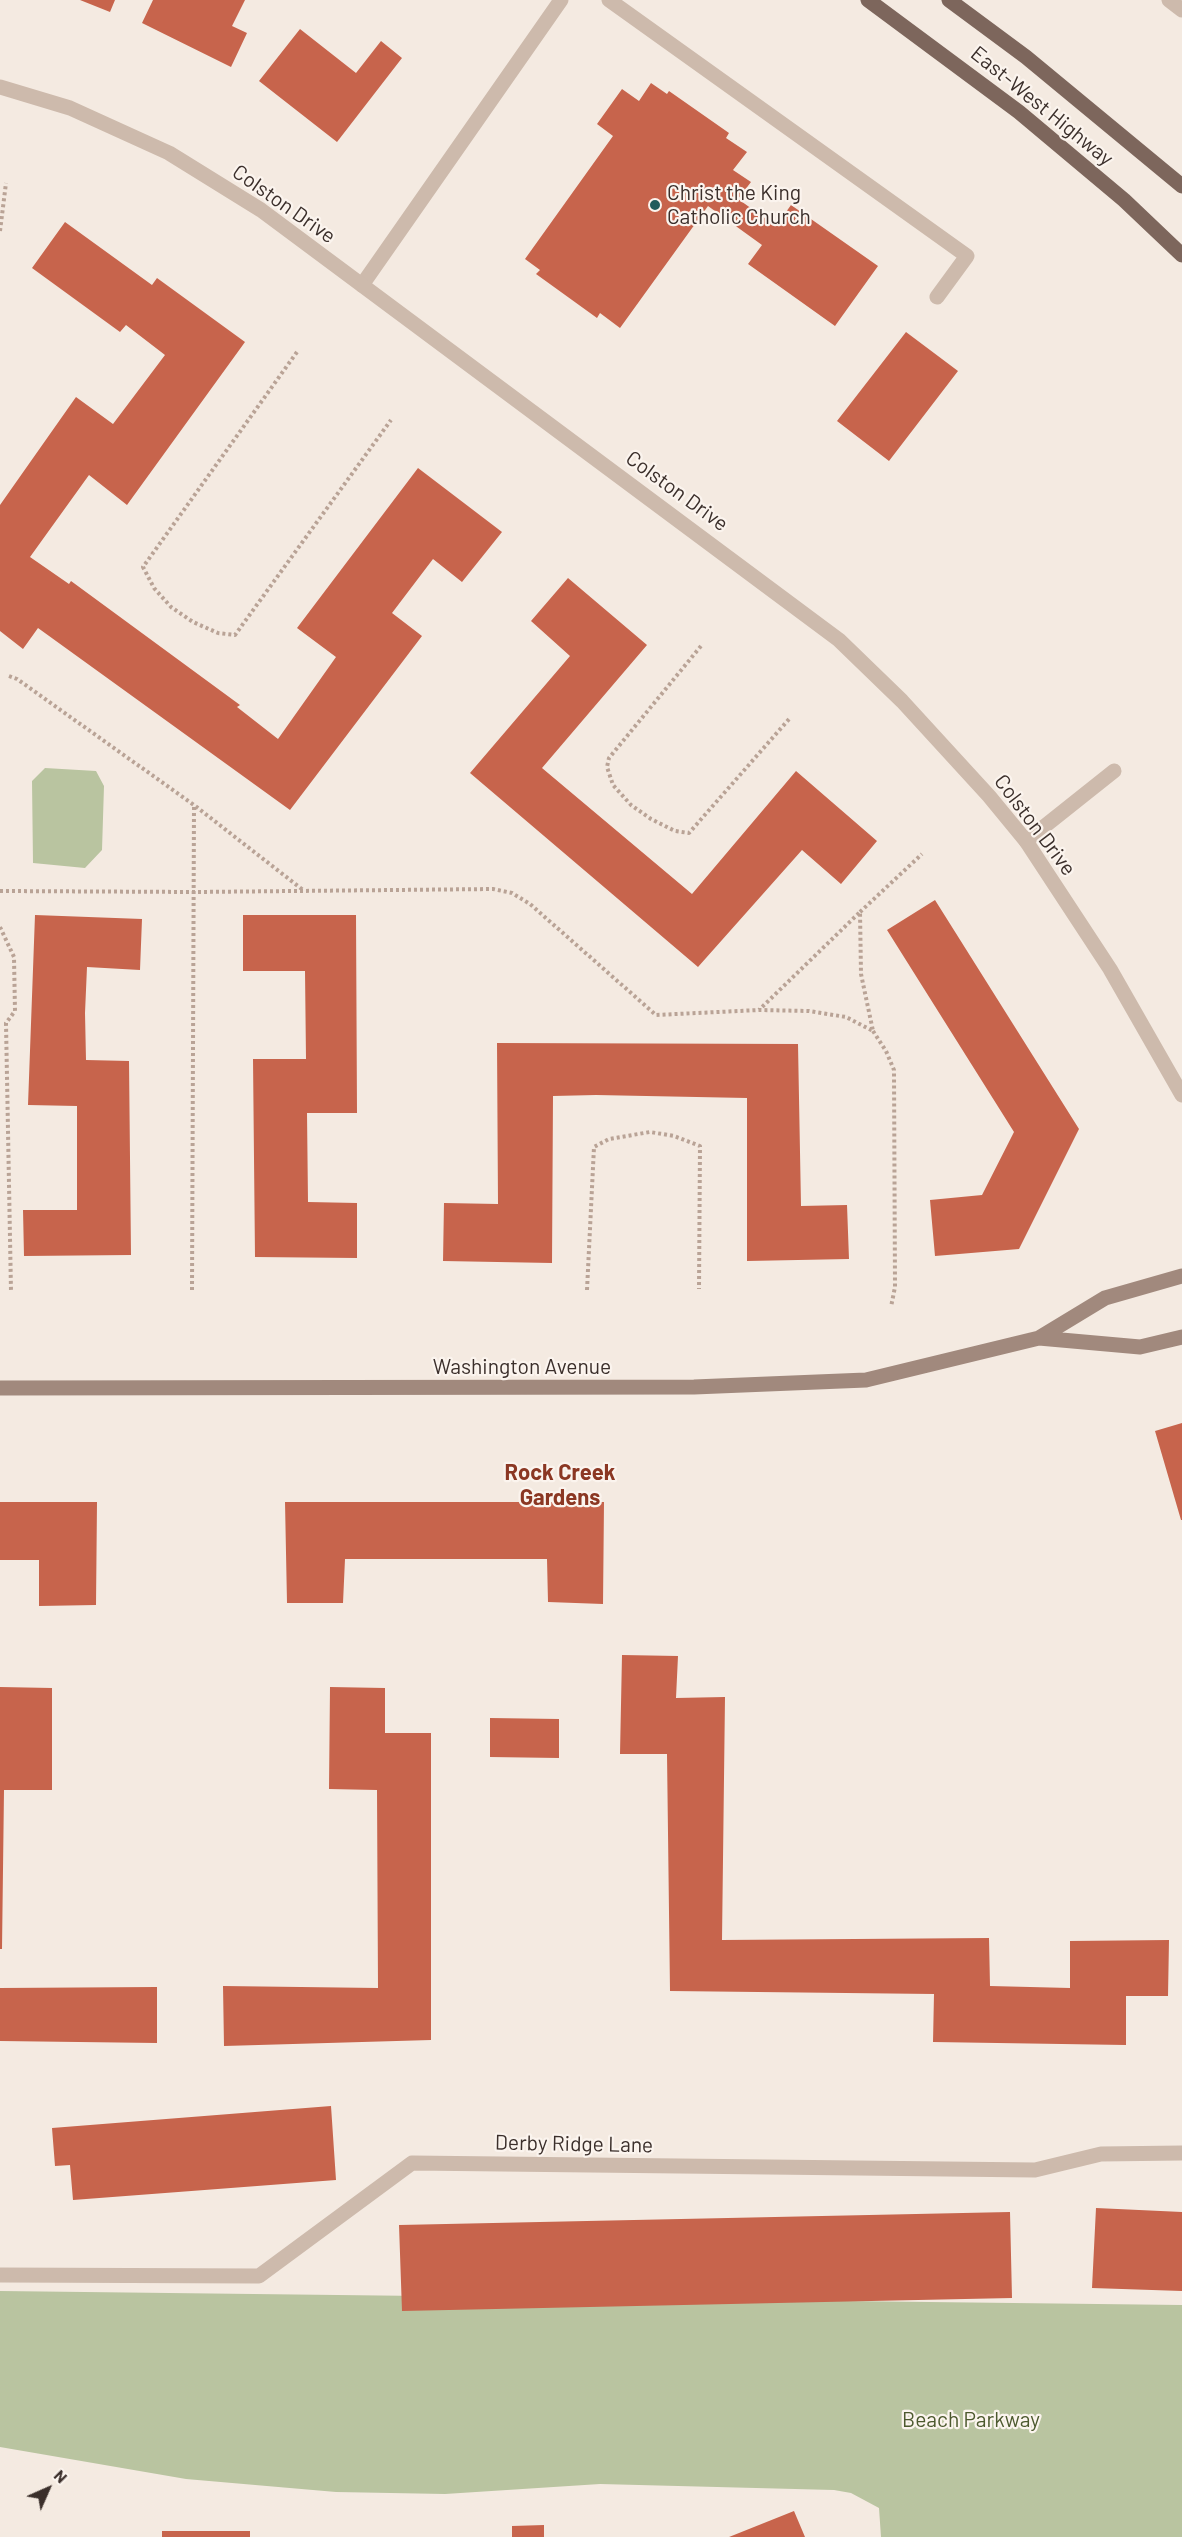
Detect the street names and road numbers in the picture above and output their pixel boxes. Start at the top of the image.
street label: East-West Highway [966,41,1118,171]
street label: Colston Drive [228,159,340,249]
street label: Colston Drive [621,445,733,537]
street label: Colston Drive [989,769,1081,881]
street label: Washington Avenue [433,1354,611,1380]
street label: Derby Ridge Lane [495,2130,653,2158]

